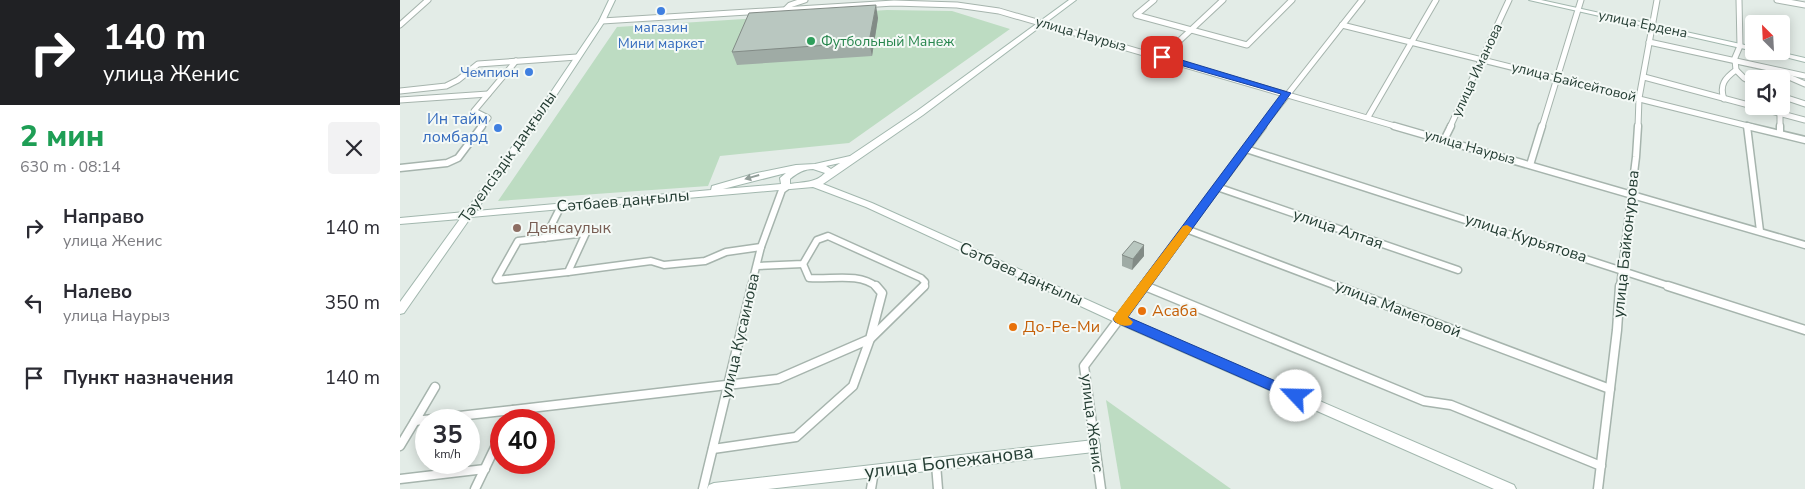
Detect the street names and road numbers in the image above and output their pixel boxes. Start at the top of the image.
street label: улица Ердена [1597,5,1689,43]
street label: улица Наурыз [1033,12,1129,56]
street label: улица Иманова [1447,20,1507,120]
street label: улица Байсейтовой [1510,57,1638,107]
street label: Тәуелсіздік даңғылы [454,87,562,227]
street label: улица Наурыз [1422,125,1518,169]
street label: улица Байконурова [1607,169,1645,319]
street label: Сәтбаев даңғылы [556,184,690,218]
street label: улица Алтая [1290,203,1386,255]
street label: улица Курьятова [1462,208,1590,268]
street label: Сәтбаев даңғылы [956,237,1086,311]
street label: улица Кусаинова [715,271,765,401]
street label: улица Маметовой [1332,275,1464,343]
street label: улица Женис [1075,372,1109,474]
street label: улица Бопежанова [863,439,1035,485]

